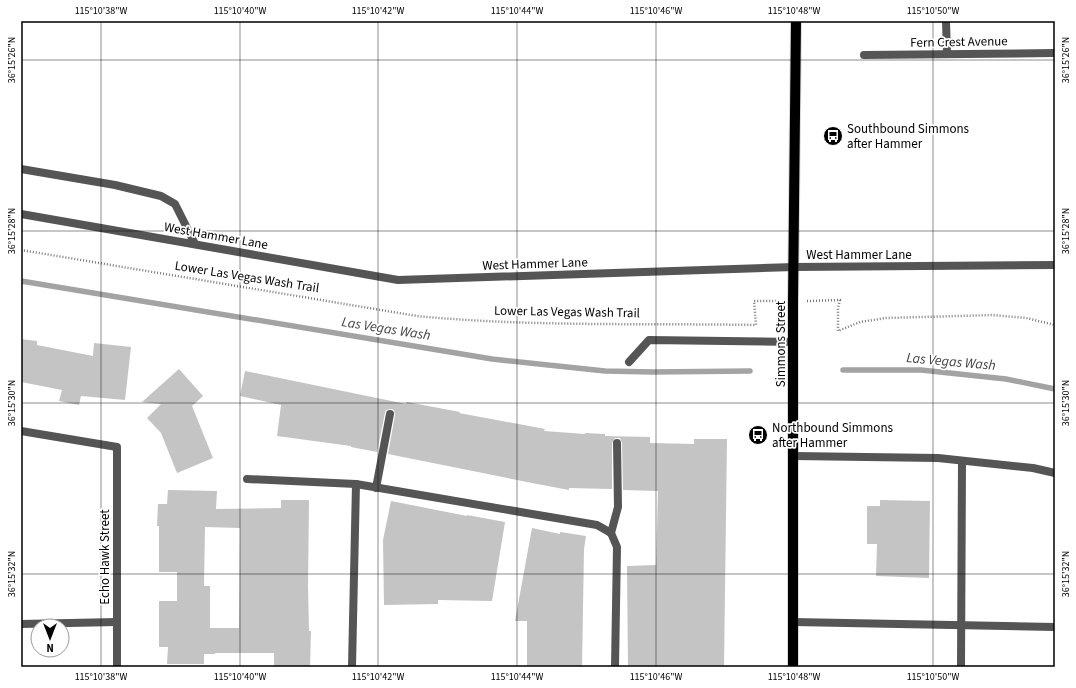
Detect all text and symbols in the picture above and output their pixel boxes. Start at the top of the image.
text: 115°10'38"W [75,4,127,18]
text: 115°10'40"W [214,4,266,18]
text: 115°10'42"W [352,4,404,18]
text: 115°10'44"W [491,4,543,18]
text: 115°10'46"W [630,4,682,18]
text: 115°10'48"W [768,4,820,18]
text: 115°10'50"W [907,4,959,18]
street label: Fern Crest Avenue [910,32,1008,52]
text: 36°15'26"N [5,37,19,83]
text: 36°15'26"N [1059,37,1073,83]
place label: Southbound Simmons after Hammer [847,120,970,153]
bus stop icon: Southbound Simmons after Hammer [822,125,844,147]
text: 36°15'28"N [5,208,19,254]
text: 36°15'28"N [1059,208,1073,254]
street label: West Hammer Lane [163,218,269,254]
street label: West Hammer Lane [806,246,912,264]
street label: West Hammer Lane [482,253,588,275]
street label: Lower Las Vegas Wash Trail [173,257,321,297]
street label: Simmons Street [772,300,790,387]
street label: Lower Las Vegas Wash Trail [494,302,640,322]
water label: Las Vegas Wash [340,312,432,346]
water label: Las Vegas Wash [905,348,997,376]
text: 36°15'30"N [5,380,19,426]
text: 36°15'30"N [1059,380,1073,426]
place label: Northbound Simmons after Hammer [772,419,894,452]
bus stop icon: Northbound Simmons after Hammer [747,424,769,446]
street label: Echo Hawk Street [96,509,114,605]
text: 36°15'32"N [5,551,19,597]
text: 36°15'32"N [1059,551,1073,597]
north arrow [30,618,70,658]
text: N [46,640,54,655]
text: 115°10'38"W [75,670,127,684]
text: 115°10'40"W [214,670,266,684]
text: 115°10'42"W [352,670,404,684]
text: 115°10'44"W [491,670,543,684]
text: 115°10'46"W [630,670,682,684]
text: 115°10'48"W [768,670,820,684]
text: 115°10'50"W [907,670,959,684]

